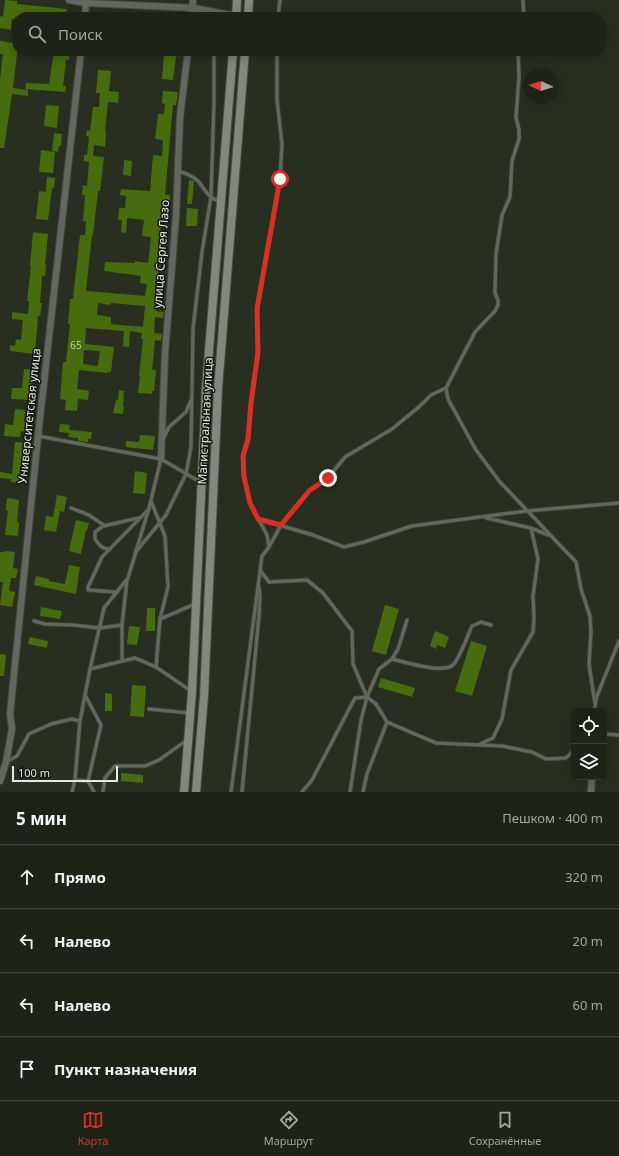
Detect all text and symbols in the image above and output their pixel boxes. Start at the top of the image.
search box [12,12,607,56]
icon: search [26,23,48,45]
text: Поиск [58,24,103,44]
north arrow [523,68,559,104]
route start [271,170,289,188]
street label: улица Сергея Лазо [149,199,173,309]
house number: 65 [70,338,82,352]
street label: Университетская улица [13,347,45,485]
street label: Магистральная улица [193,357,217,485]
route end [319,469,337,487]
map controls [571,708,607,780]
button: locate [571,708,607,744]
button: layers [571,744,607,780]
scale bar [12,764,118,783]
text: 100 m [18,765,50,780]
text: 5 мин [16,807,67,830]
text: Пешком · 400 m [502,809,603,827]
icon: ahead [16,866,38,888]
text: Прямо [54,867,106,887]
text: 320 m [565,868,603,886]
icon: left [16,930,38,952]
text: Налево [54,931,111,951]
text: 20 m [573,932,603,950]
icon: left [16,994,38,1016]
text: Налево [54,995,111,1015]
text: 60 m [573,996,603,1014]
icon: arrive [16,1058,38,1080]
text: Пункт назначения [54,1059,197,1079]
tab: Карта [78,1109,108,1148]
tab: Маршрут [264,1109,313,1148]
tab: Сохранённые [469,1109,541,1148]

